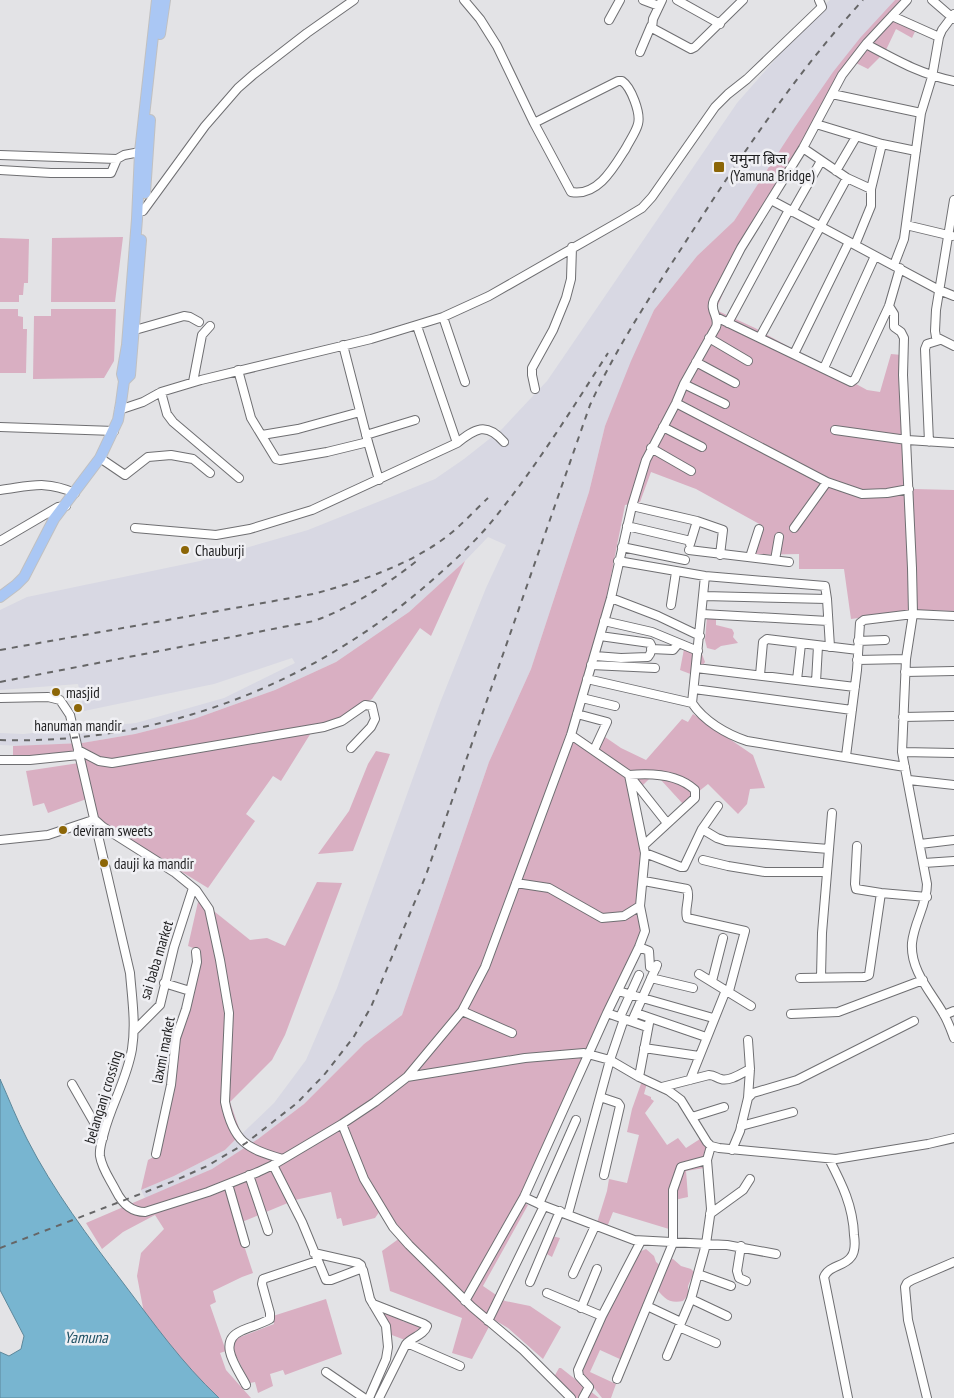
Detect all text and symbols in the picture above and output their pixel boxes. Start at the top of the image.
place label: यमुना ब्रिज (Yamuna Bridge) [730,149,815,185]
marker: यमुना ब्रिज (Yamuna Bridge) [712,160,726,174]
place label: Chauburji [195,541,245,560]
marker: Chauburji [179,544,191,556]
place label: masjid [66,683,100,702]
marker: masjid [50,686,62,698]
marker: hanuman mandir [72,702,84,714]
place label: hanuman mandir [34,716,123,735]
place label: deviram sweets [73,821,153,840]
marker: deviram sweets [57,824,69,836]
place label: dauji ka mandir [114,854,195,873]
marker: dauji ka mandir [98,857,110,869]
street label: sai baba market [135,918,177,1002]
street label: laxmi market [147,1015,179,1085]
street label: belanganj crossing [80,1048,126,1146]
water label: Yamuna [64,1327,109,1347]

